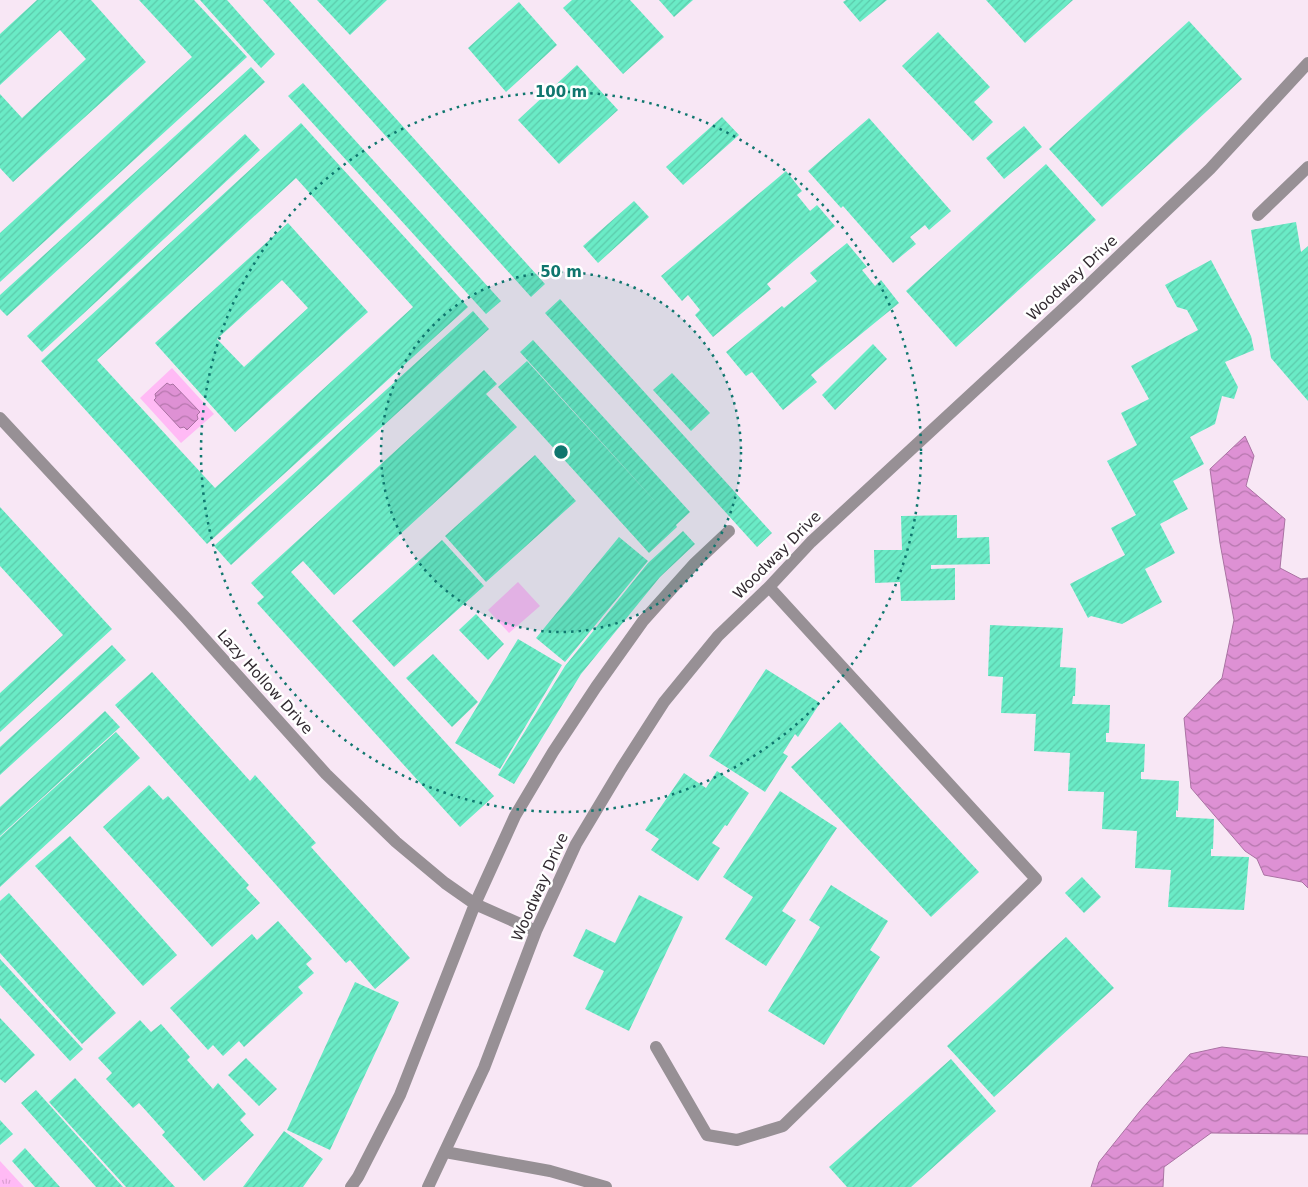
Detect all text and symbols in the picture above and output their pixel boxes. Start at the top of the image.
text: 100 m [535,83,587,101]
street label: Woodway Drive [1023,232,1121,324]
text: 50 m [540,263,582,281]
centre of rings [552,443,570,461]
street label: Woodway Drive [729,507,825,603]
street label: Lazy Hollow Drive [213,626,317,738]
street label: Woodway Drive [508,830,572,944]

